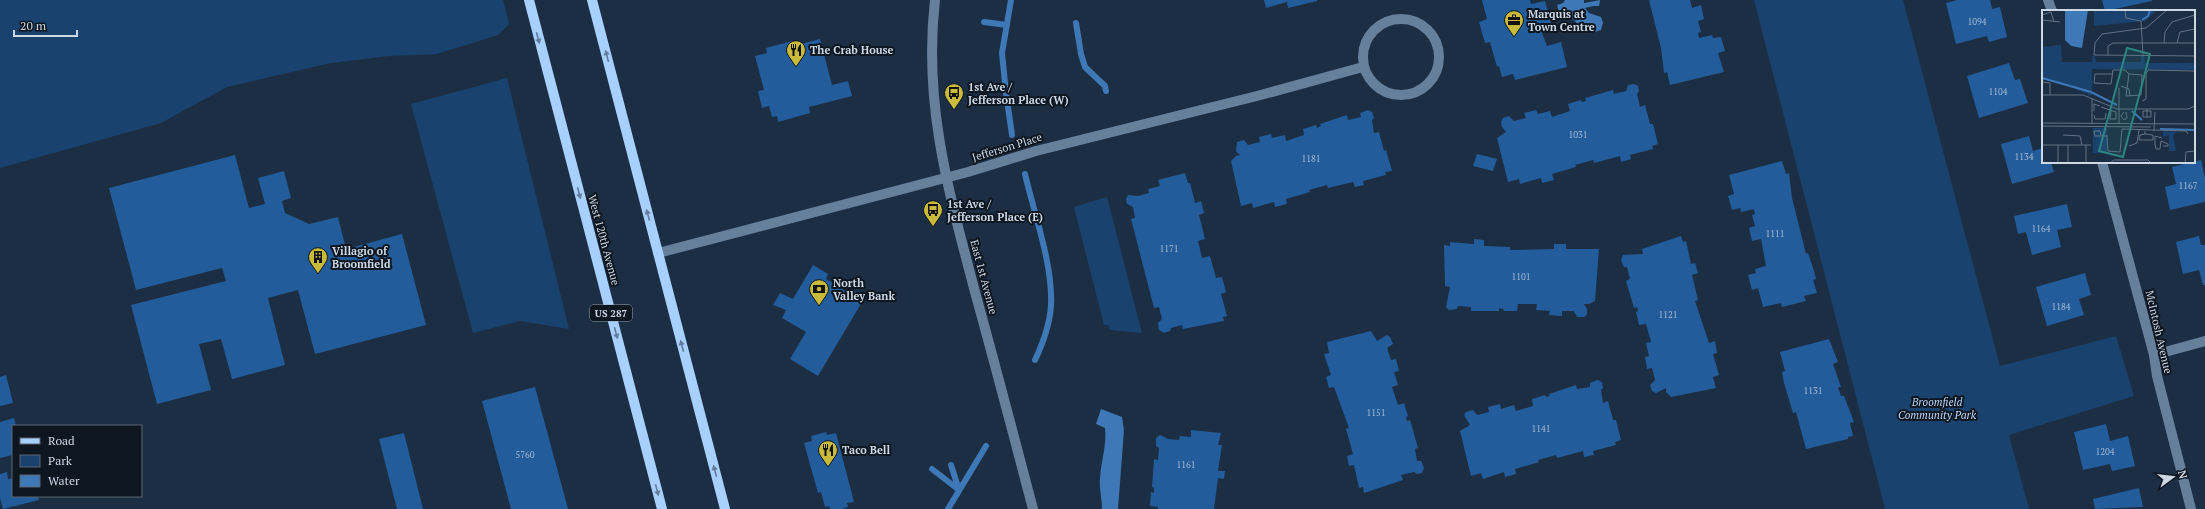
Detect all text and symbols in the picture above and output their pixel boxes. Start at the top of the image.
place label: Marquis at Town Centre [1528,7,1595,34]
office icon: Marquis at Town Centre [1503,9,1525,37]
inset map [2042,10,2195,163]
scale bar [14,12,77,38]
house number: 1094 [1967,16,1987,28]
text: 20 m [20,18,47,33]
one-way arrow [535,32,541,44]
restaurant icon: The Crab House [785,39,807,67]
place label: The Crab House [810,43,894,57]
one-way arrow [603,49,609,62]
place label: 1st Ave / Jefferson Place (W) [968,80,1069,107]
bus stop icon: 1st Ave / Jefferson Place (W) [943,82,965,110]
house number: 1104 [1988,86,2008,98]
house number: 1031 [1568,129,1588,141]
street label: Jefferson Place [970,130,1044,164]
house number: 1134 [2014,151,2034,163]
house number: 1181 [1301,153,1321,165]
house number: 1167 [2178,180,2198,192]
one-way arrow [577,187,583,200]
street label: West 120th Avenue [585,193,623,287]
place label: 1st Ave / Jefferson Place (E) [947,197,1043,224]
bus stop icon: 1st Ave / Jefferson Place (E) [922,199,944,227]
one-way arrow [644,209,650,221]
house number: 1164 [2031,223,2051,235]
house number: 1111 [1765,228,1785,240]
street label: East 1st Avenue [967,238,1001,316]
house number: 1171 [1159,243,1179,255]
place label: Villagio of Broomfield [332,244,391,271]
building icon: Villagio of Broomfield [307,246,329,274]
house number: 1101 [1511,271,1531,283]
place label: North Valley Bank [833,276,895,303]
bank icon: North Valley Bank [808,278,830,306]
street label: McIntosh Avenue [2143,289,2175,375]
house number: 1184 [2051,301,2071,313]
road number: US 287 [590,305,632,321]
house number: 1121 [1658,309,1678,321]
one-way arrow [613,327,619,339]
one-way arrow [679,339,685,351]
house number: 1131 [1803,385,1823,397]
park label: Broomfield Community Park [1898,395,1977,422]
house number: 1151 [1366,407,1386,419]
house number: 1141 [1531,423,1551,435]
legend [12,425,142,497]
text: Road [48,433,75,448]
restaurant icon: Taco Bell [817,439,839,467]
place label: Taco Bell [842,443,890,457]
house number: 1204 [2095,446,2115,458]
house number: 5760 [515,449,535,461]
text: Park [48,453,73,468]
north arrow [2153,457,2193,497]
house number: 1161 [1176,459,1196,471]
one-way arrow [712,465,718,477]
text: N [2175,469,2191,481]
text: Water [48,473,80,488]
one-way arrow [654,484,660,496]

